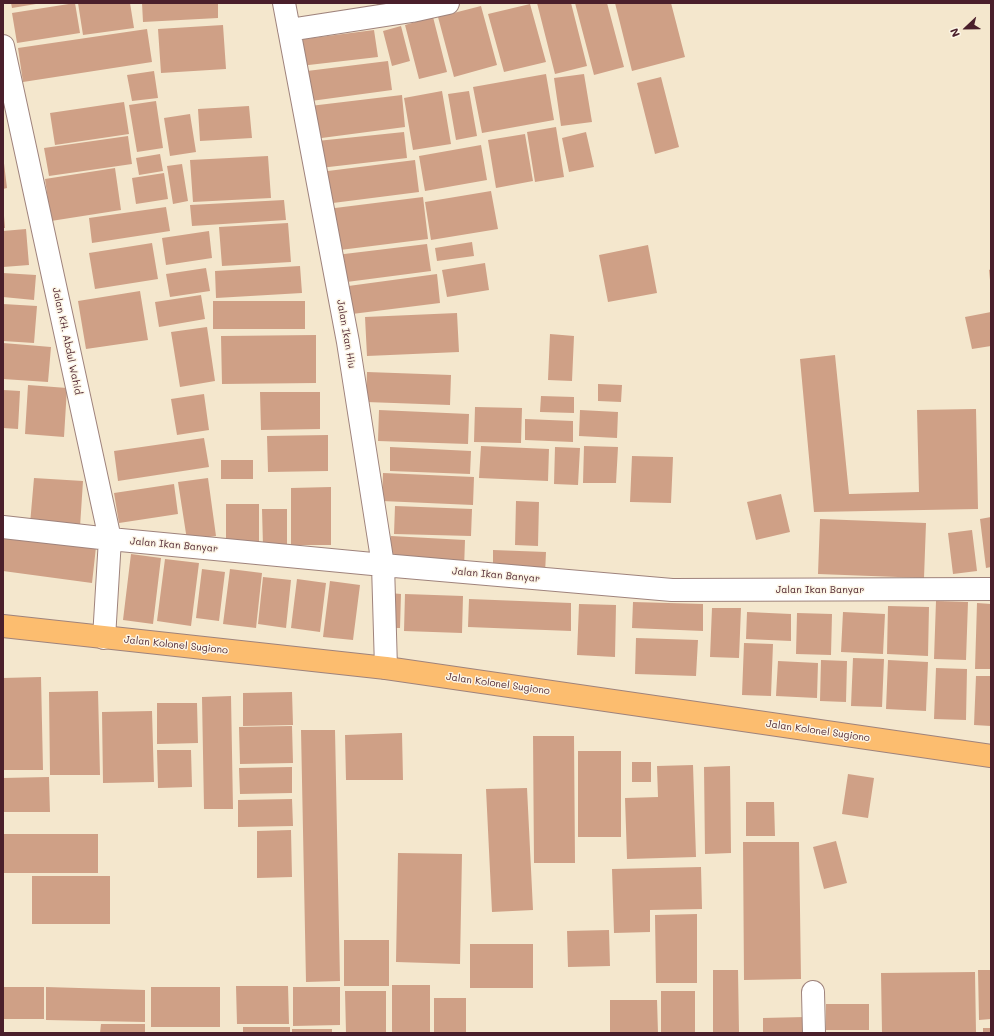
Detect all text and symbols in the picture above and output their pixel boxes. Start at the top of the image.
north arrow [946,8,986,48]
text: N [946,26,963,39]
street label: Jalan KH. Abdul Wahid [50,286,84,396]
street label: Jalan Ikan Hiu [334,299,358,369]
street label: Jalan Ikan Banyar [129,535,219,555]
street label: Jalan Ikan Banyar [451,565,541,585]
street label: Jalan Ikan Banyar [776,584,864,596]
street label: Jalan Kolonel Sugiono [123,634,229,656]
street label: Jalan Kolonel Sugiono [445,671,551,697]
street label: Jalan Kolonel Sugiono [765,718,871,744]

